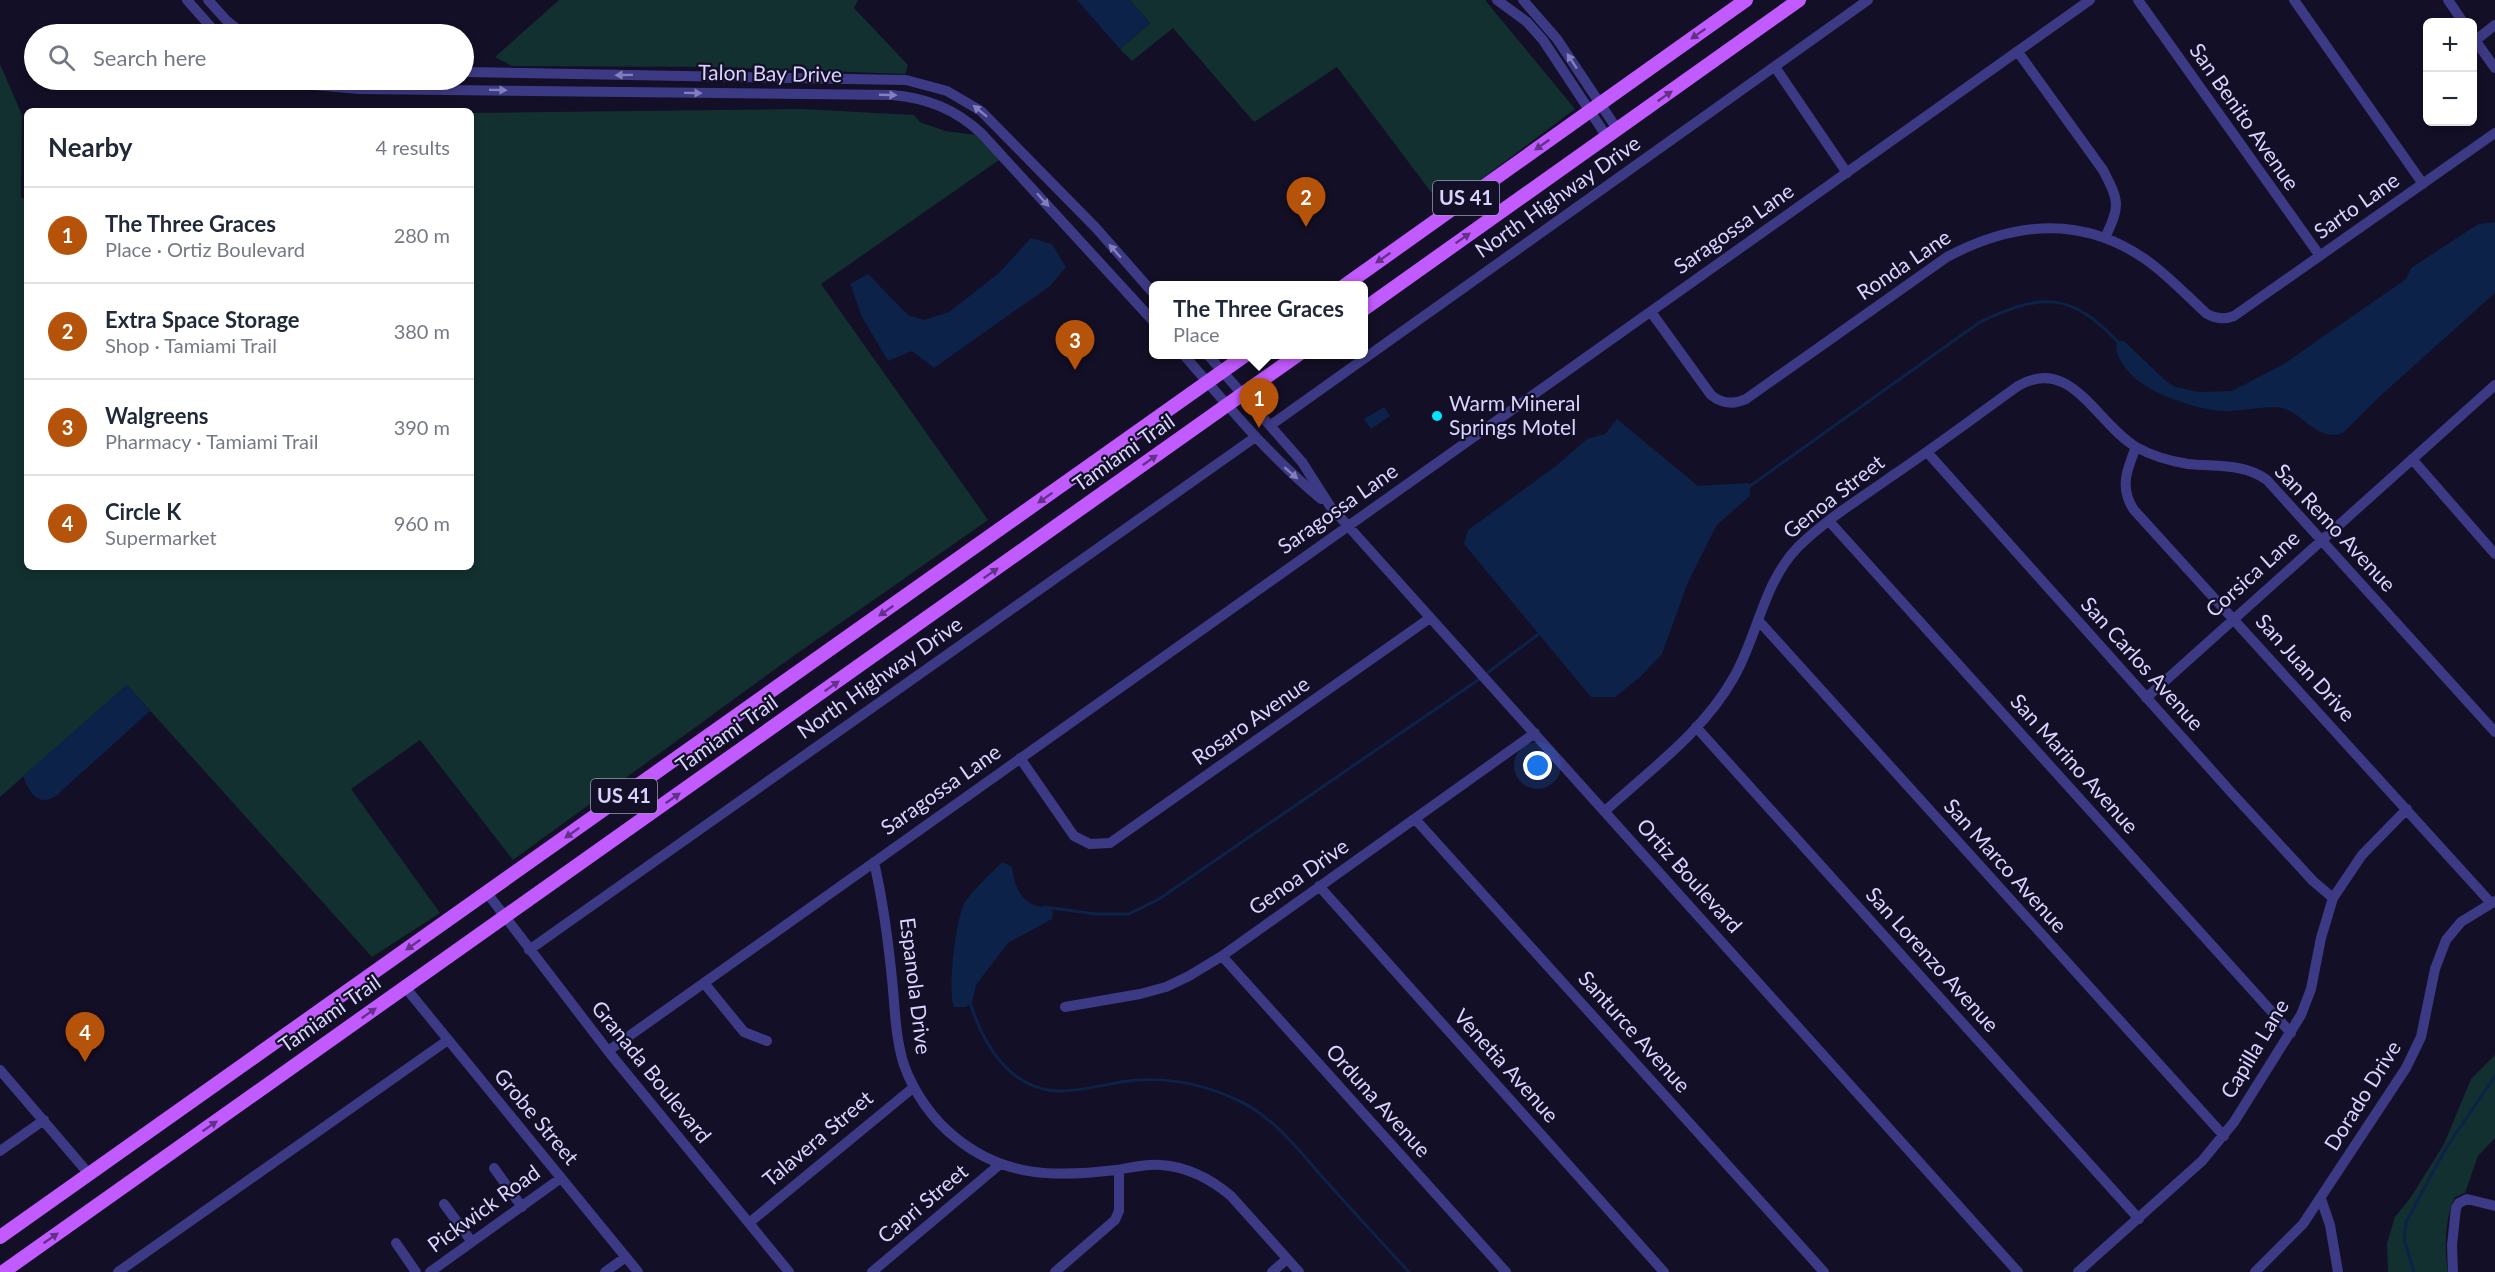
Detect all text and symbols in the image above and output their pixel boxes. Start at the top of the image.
map controls [2423,18,2477,126]
button: + [2423,18,2477,72]
search box [24,24,474,90]
one-way arrow [1690,28,1706,39]
street label: San Benito Avenue [2185,38,2305,194]
icon: search [45,41,78,74]
text: Search here [93,44,206,71]
one-way arrow [1566,53,1578,69]
street label: Talon Bay Drive [698,59,842,86]
one-way arrow [615,70,634,80]
button: − [2423,72,2477,126]
one-way arrow [488,86,507,95]
one-way arrow [683,88,702,98]
one-way arrow [1656,90,1672,102]
one-way arrow [878,91,897,100]
one-way arrow [972,104,988,117]
street label: North Highway Drive [1470,129,1644,262]
text: Nearby [48,131,133,163]
text: 4 results [375,135,450,159]
one-way arrow [1534,139,1550,151]
street label: Sarto Lane [2309,166,2403,243]
street label: Saragossa Lane [1669,177,1798,278]
pin: 2 [1286,178,1326,227]
road number: US 41 [1433,181,1499,215]
one-way arrow [1036,193,1050,208]
text: The Three Graces [105,210,276,237]
text: 1 [62,223,73,247]
text: 280 m [394,223,450,247]
street label: Ronda Lane [1852,223,1955,304]
one-way arrow [1455,232,1471,244]
text: Place · Ortiz Boulevard [105,237,305,261]
one-way arrow [1109,244,1122,259]
one-way arrow [1375,252,1391,264]
popup [1149,281,1368,359]
text: The Three Graces [1173,295,1344,322]
text: Extra Space Storage [105,306,300,333]
text: 2 [62,319,73,343]
text: 380 m [394,319,450,343]
pin: 3 [1056,320,1094,370]
text: Place [1173,322,1220,346]
text: Shop · Tamiami Trail [105,333,277,357]
pin: 1 [1240,378,1278,428]
place label: Warm Mineral Springs Motel [1449,390,1580,439]
text: Walgreens [105,402,208,429]
street label: Tamiami Trail [1068,408,1179,496]
marker: Warm Mineral Springs Motel [1430,409,1444,423]
text: 3 [62,415,73,439]
text: 390 m [394,415,450,439]
text: Pharmacy · Tamiami Trail [105,429,319,453]
street label: Genoa Street [1778,448,1889,543]
one-way arrow [1141,454,1157,466]
street label: Saragossa Lane [1273,457,1402,558]
street label: San Remo Avenue [2270,458,2402,596]
one-way arrow [1283,467,1299,480]
one-way arrow [1037,492,1053,504]
text: Circle K [105,498,181,525]
text: 4 [62,511,73,535]
text: 960 m [394,511,450,535]
street label: Corsica Lane [2200,524,2304,621]
text: Supermarket [105,525,217,549]
one-way arrow [982,567,998,579]
street label: San Carlos Avenue [2077,591,2210,735]
one-way arrow [878,605,894,617]
street label: San Juan Drive [2251,608,2361,726]
street label: North Highway Drive [792,610,966,743]
street label: Rosaro Avenue [1187,670,1314,769]
one-way arrow [823,680,839,692]
street label: San Marino Avenue [2006,688,2144,838]
street label: Tamiami Trail [671,689,782,777]
street label: Saragossa Lane [876,738,1005,839]
your location [1523,751,1552,780]
road number: US 41 [591,779,657,813]
one-way arrow [664,792,680,804]
street label: San Marco Avenue [1939,793,2073,937]
street label: Ortiz Boulevard [1632,813,1748,937]
one-way arrow [565,826,580,838]
street label: Genoa Drive [1244,832,1353,919]
street label: San Lorenzo Avenue [1862,881,2005,1037]
street label: Espanola Drive [896,916,937,1056]
one-way arrow [405,939,421,950]
street label: Santurce Avenue [1574,965,1696,1097]
street label: Tamiami Trail [274,969,385,1057]
street label: Capilla Lane [2214,994,2293,1102]
street label: Granada Boulevard [587,995,717,1147]
street label: Venetia Avenue [1450,1003,1565,1127]
one-way arrow [360,1007,376,1019]
pin: 4 [66,1012,104,1062]
street label: Dorado Drive [2318,1036,2405,1155]
street label: Orduna Avenue [1322,1038,1436,1162]
street label: Grobe Street [490,1063,585,1170]
street label: Talavera Street [757,1084,877,1191]
one-way arrow [201,1120,217,1132]
street label: Capri Street [872,1158,972,1248]
street label: Pickwick Road [422,1159,544,1257]
one-way arrow [42,1232,58,1244]

